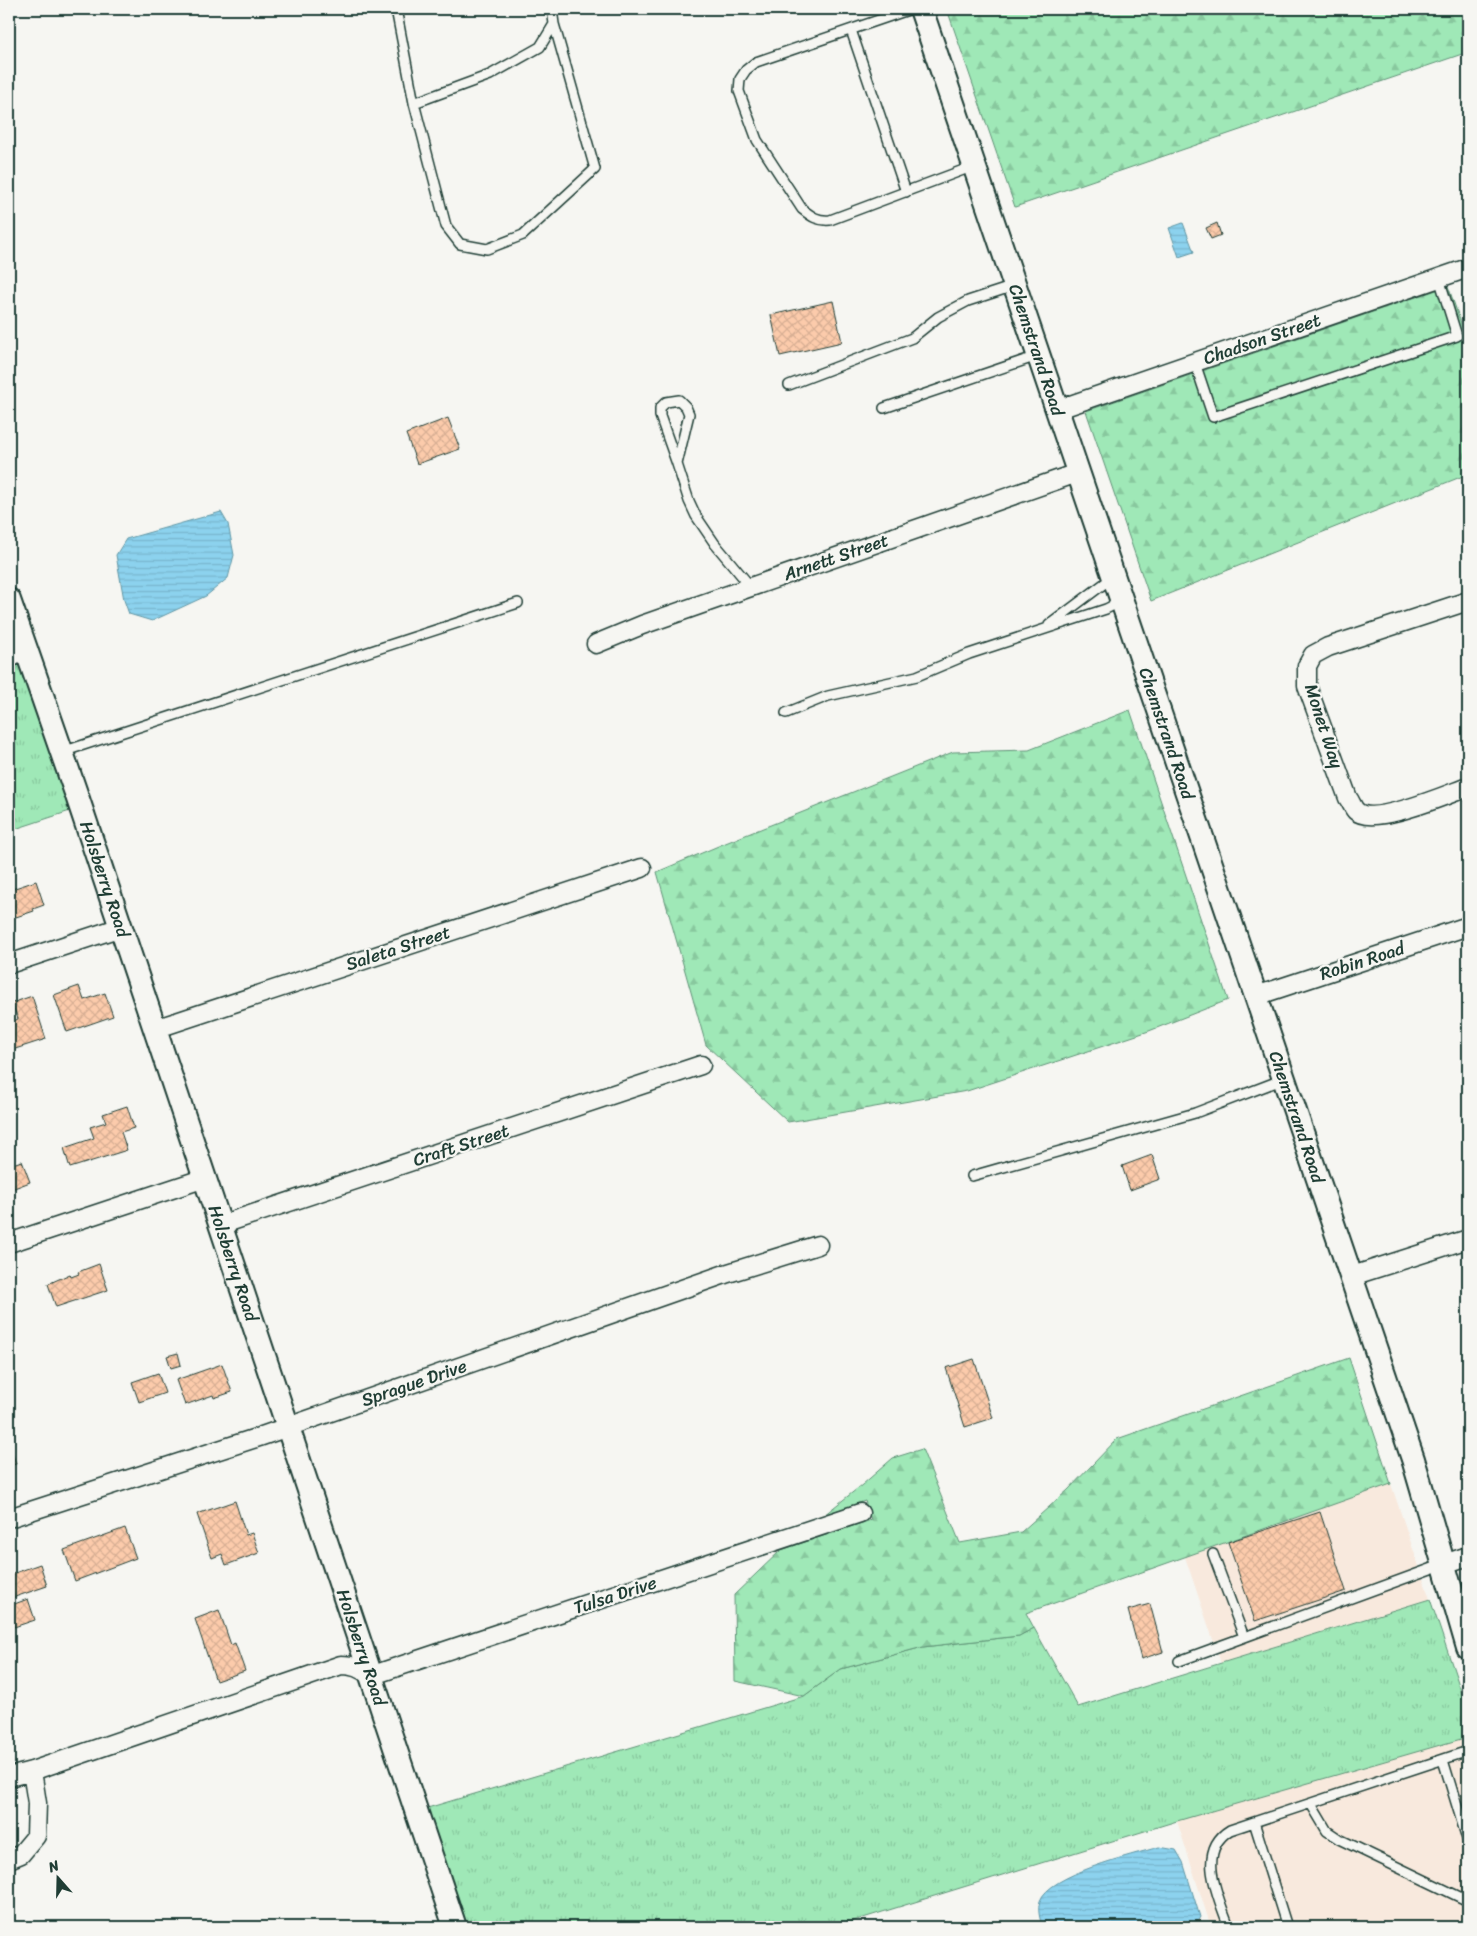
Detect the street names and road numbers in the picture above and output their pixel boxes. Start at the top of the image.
street label: Chemstrand Road [999,280,1074,422]
street label: Chadson Street [1199,304,1325,374]
street label: Arnett Street [778,524,893,590]
street label: Chemstrand Road [1130,663,1205,805]
street label: Monet Way [1295,679,1353,773]
street label: Holsberry Road [70,816,140,943]
street label: Saleta Street [341,916,455,980]
street label: Robin Road [1315,932,1410,990]
street label: Chemstrand Road [1260,1047,1335,1189]
street label: Craft Street [409,1114,514,1176]
street label: Holsberry Road [199,1201,268,1327]
street label: Sprague Drive [357,1350,471,1416]
street label: Tulsa Drive [569,1567,661,1623]
street label: Holsberry Road [327,1585,396,1711]

